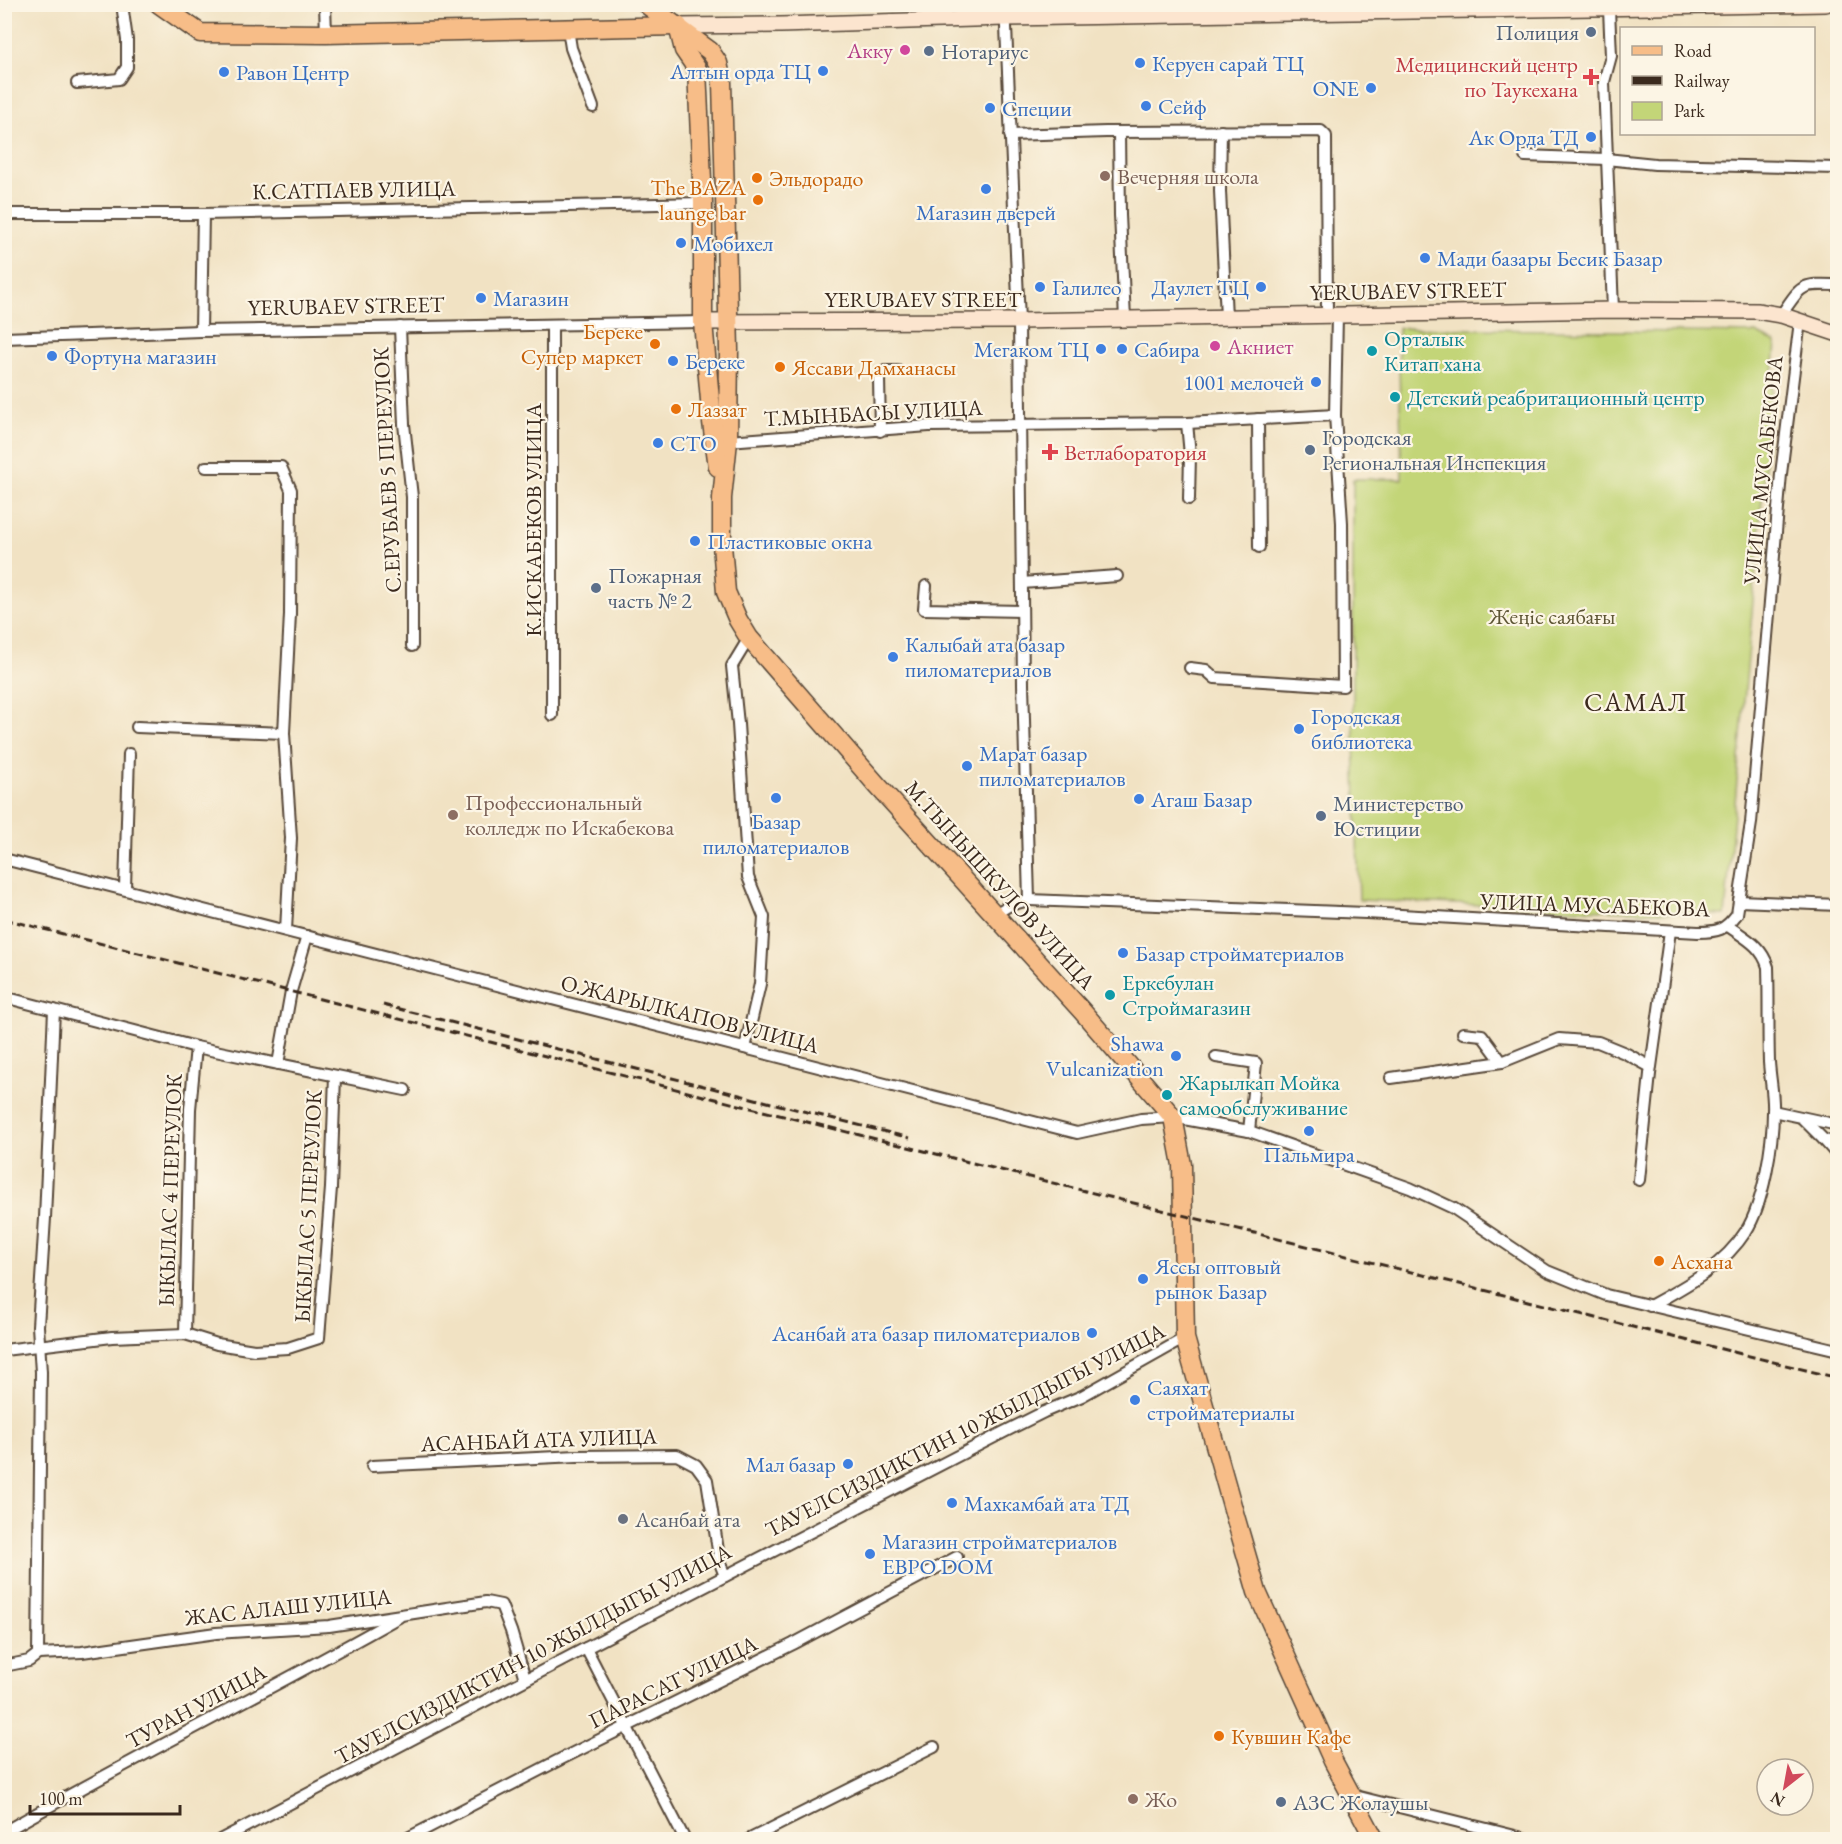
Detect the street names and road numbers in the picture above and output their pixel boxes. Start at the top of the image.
street label: К.САТПАЕВ УЛИЦА [252,174,457,206]
street label: YERUBAEV STREET [1309,275,1507,307]
street label: YERUBAEV STREET [825,285,1022,314]
street label: YERUBAEV STREET [247,290,445,322]
street label: С.ЕРУБАЕВ 5 ПЕРЕУЛОК [366,346,408,594]
street label: УЛИЦА МУСАБЕКОВА [1736,353,1790,587]
street label: Т.МЫНБАСЫ УЛИЦА [763,393,984,433]
street label: К.ИСКАБЕКОВ УЛИЦА [519,402,548,637]
street label: М.ТЫНЫШКУЛОВ УЛИЦА [898,774,1102,996]
street label: УЛИЦА МУСАБЕКОВА [1478,886,1711,924]
street label: О.ЖАРЫЛКАПОВ УЛИЦА [558,968,823,1060]
street label: ЫКЫЛАС 4 ПЕРЕУЛОК [151,1073,189,1307]
street label: ЫКЫЛАС 5 ПЕРЕУЛОК [287,1089,329,1323]
street label: ТАУЕЛСИЗДИКТИН 10 ЖЫЛДЫГЫ УЛИЦА [760,1316,1171,1544]
street label: АСАНБАЙ АТА УЛИЦА [419,1421,658,1459]
street label: ТАУЕЛСИЗДИКТИН 10 ЖЫЛДЫГЫ УЛИЦА [330,1536,737,1771]
street label: ЖАС АЛАШ УЛИЦА [182,1582,393,1632]
street label: ПАРАСАТ УЛИЦА [584,1628,763,1735]
street label: ТУРАН УЛИЦА [121,1657,272,1755]

